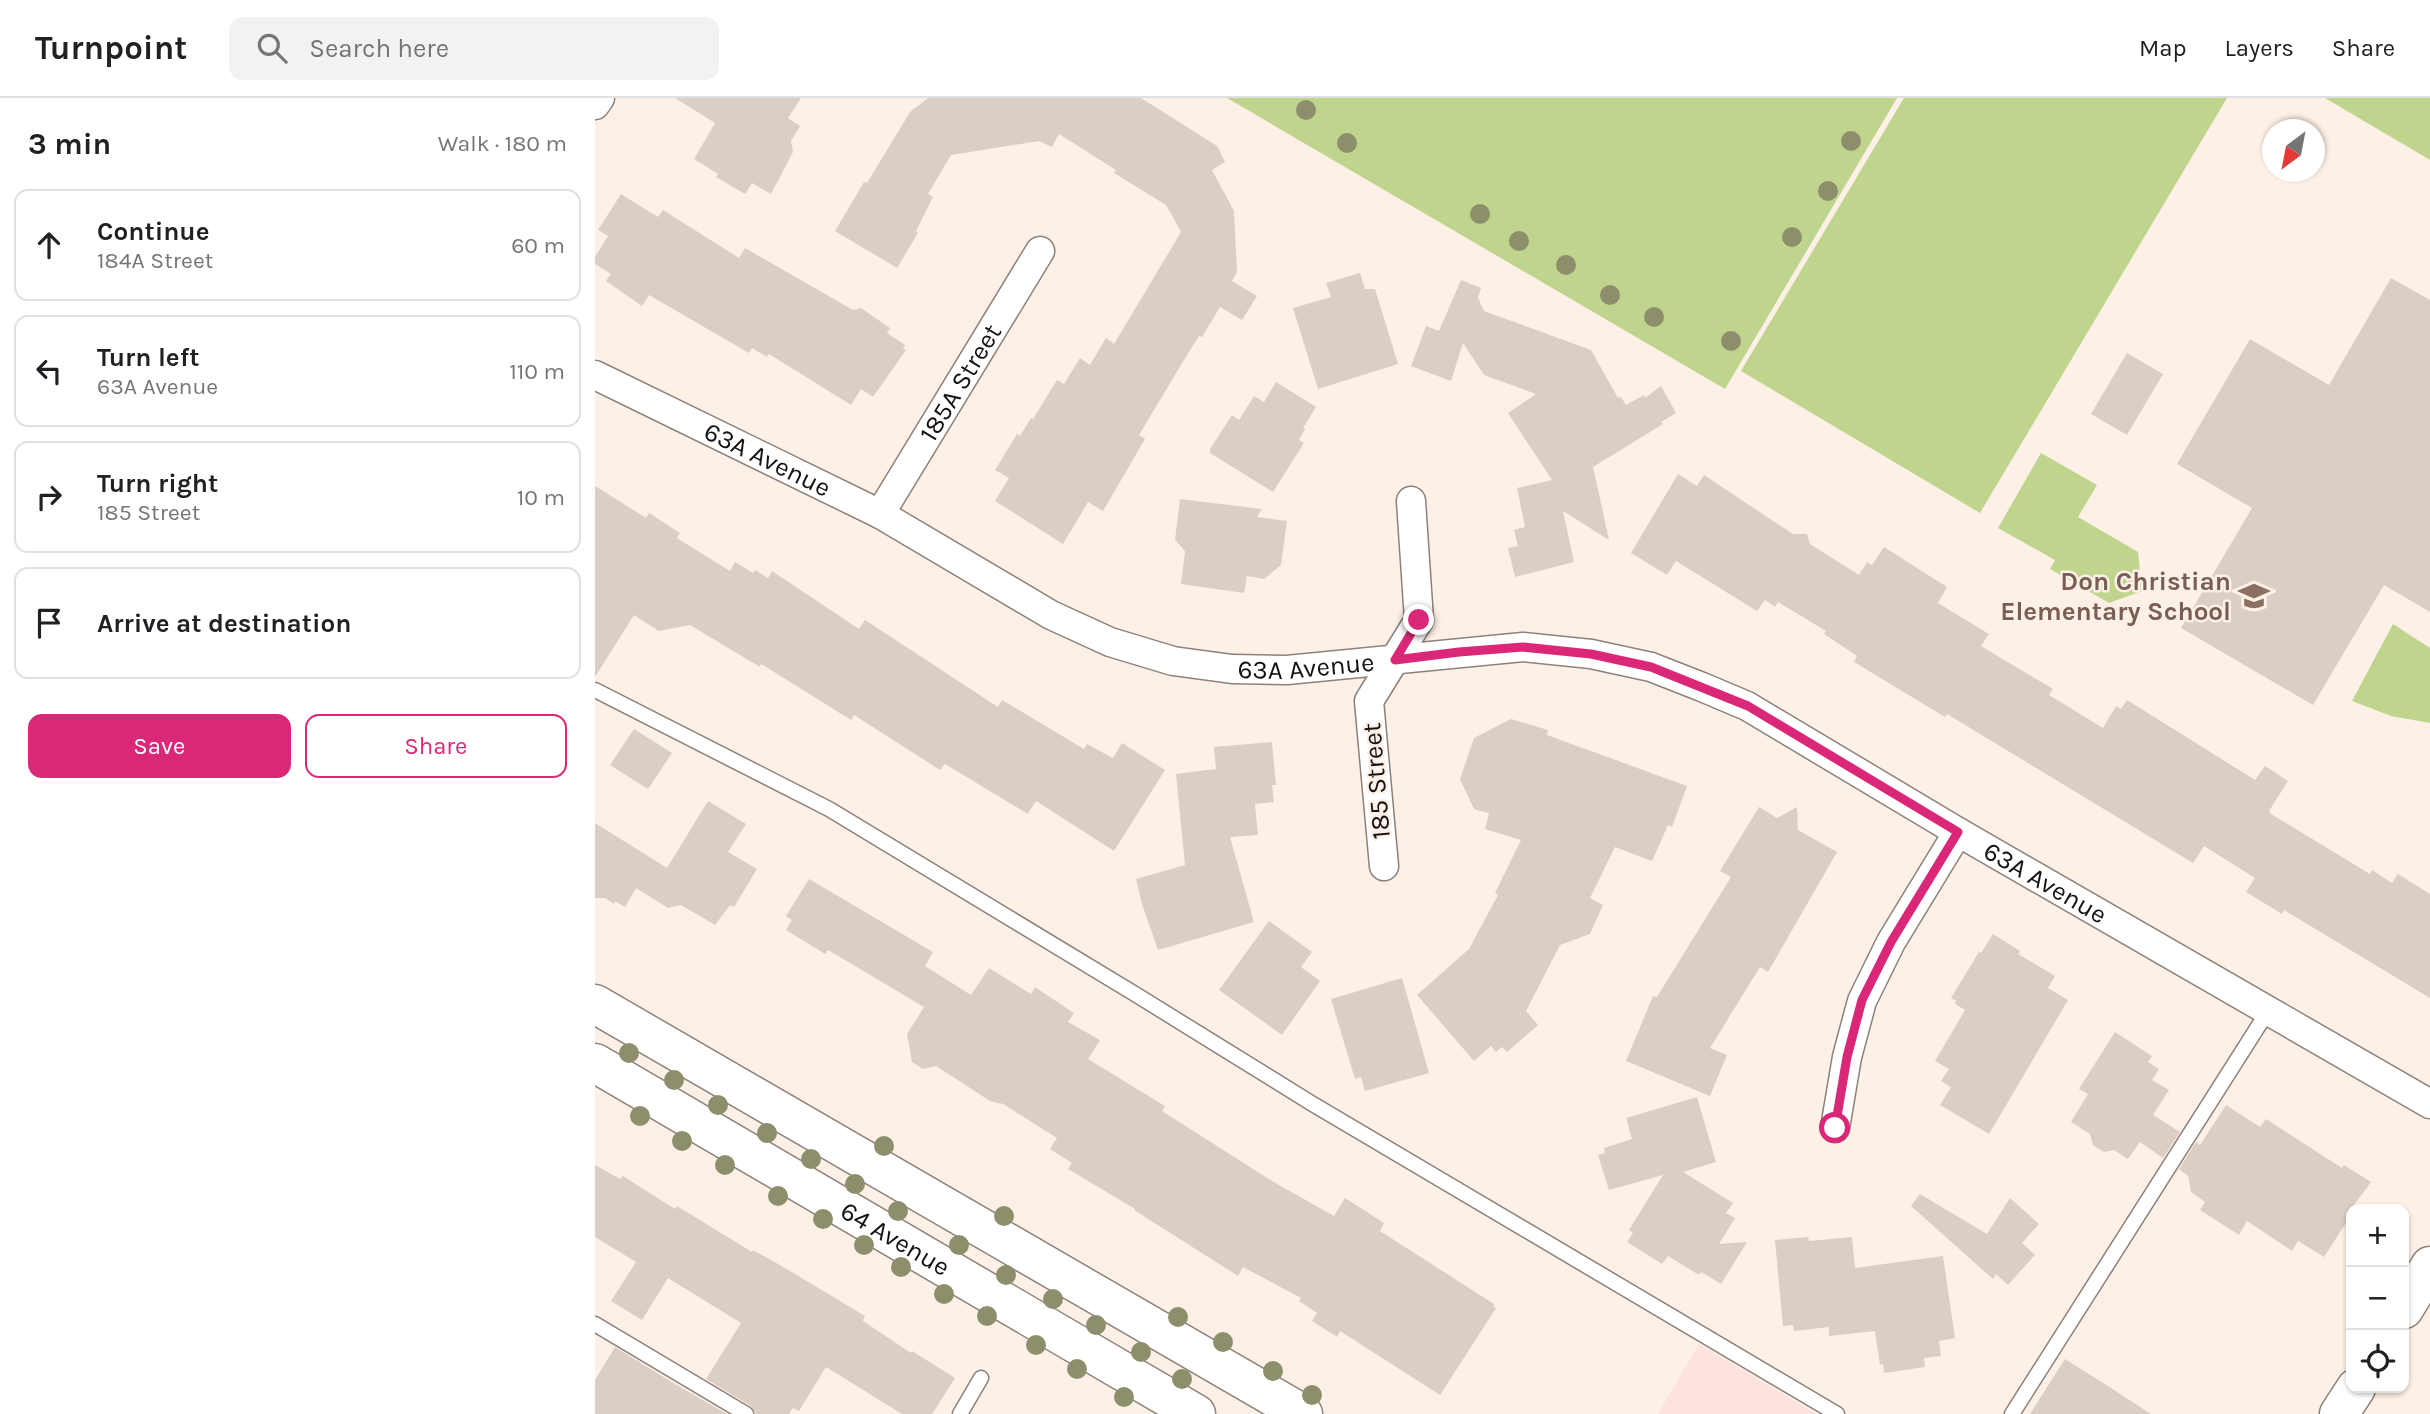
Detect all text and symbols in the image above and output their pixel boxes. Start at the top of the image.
search box [229,17,719,80]
text: Turnpoint [35,29,187,67]
icon: search [253,29,291,67]
text: Search here [309,33,449,64]
text: Map [2139,34,2187,62]
text: Layers [2225,34,2294,62]
text: Share [2332,34,2395,62]
north arrow [2262,119,2325,182]
text: 3 min [28,126,111,162]
text: Walk · 180 m [438,130,567,157]
text: Continue [97,216,209,247]
icon: ahead [30,226,68,264]
text: 60 m [511,232,565,259]
text: 184A Street [97,247,213,274]
street label: 185A Street [913,318,1008,447]
text: Turn left [97,342,199,373]
icon: left [30,352,68,390]
text: 110 m [509,358,565,385]
text: 63A Avenue [97,373,218,400]
street label: 63A Avenue [699,416,836,504]
text: Turn right [97,468,218,499]
icon: right [30,478,68,516]
text: 10 m [517,484,565,511]
text: 185 Street [97,499,200,526]
place label: Don Christian Elementary School [2000,566,2231,627]
school or university icon: Don Christian Elementary School [2237,579,2271,613]
icon: arrive [30,604,68,642]
route end [1403,604,1434,635]
text: Arrive at destination [97,608,351,639]
street label: 63A Avenue [1237,647,1376,686]
button: Save [28,714,291,778]
button: Share [305,714,567,778]
street label: 185 Street [1356,721,1397,840]
street label: 63A Avenue [1978,835,2112,930]
route start [1819,1112,1850,1143]
street label: 64 Avenue [835,1195,955,1283]
map controls [2346,1204,2409,1393]
button: + [2346,1204,2409,1267]
button: − [2346,1267,2409,1330]
button: locate [2346,1330,2409,1393]

